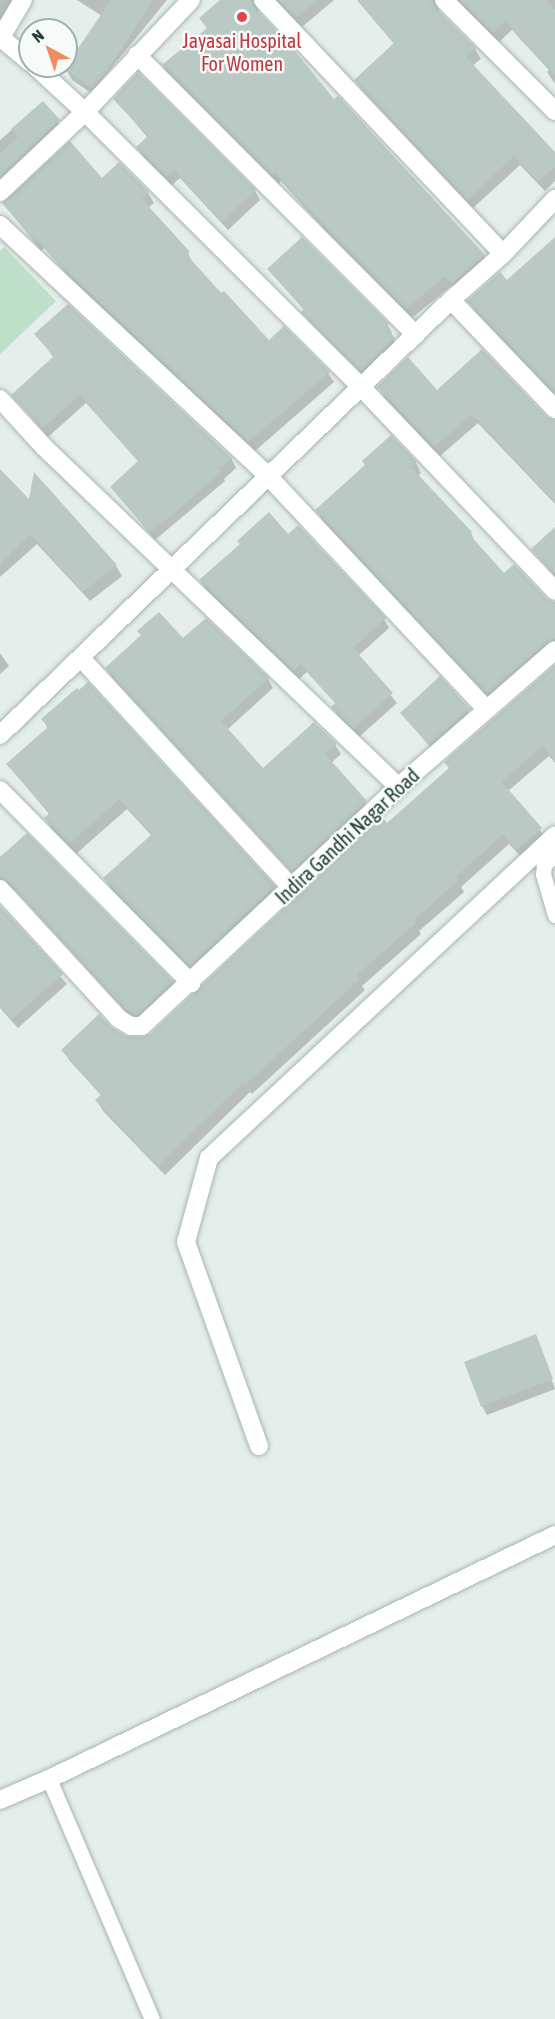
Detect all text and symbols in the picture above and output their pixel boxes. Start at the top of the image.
marker: Jayasai Hospital For Women [233,8,251,26]
north arrow [18,18,78,78]
text: N [28,26,47,46]
place label: Jayasai Hospital For Women [182,28,302,75]
street label: Indira Gandhi Nagar Road [270,763,424,909]

